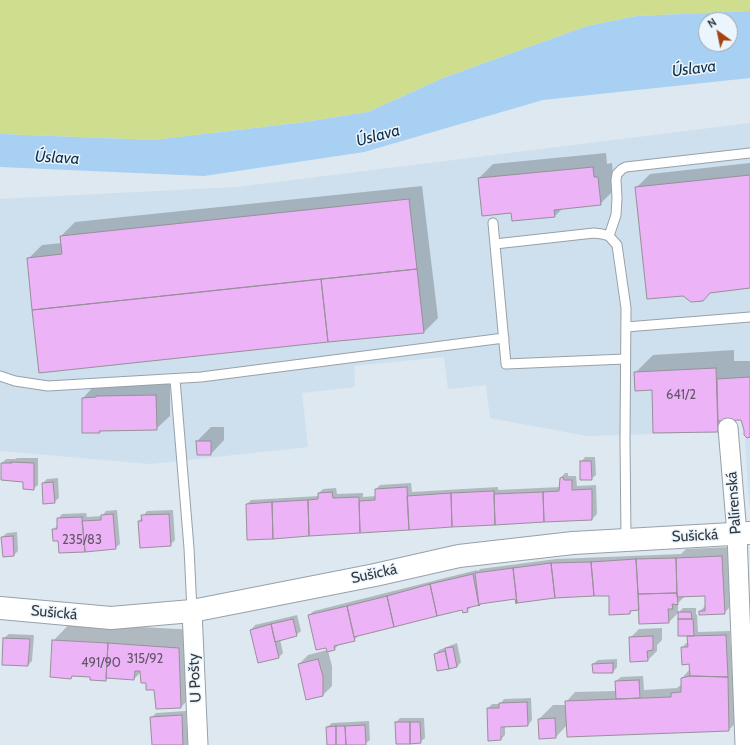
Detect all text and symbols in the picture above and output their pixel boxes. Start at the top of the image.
north arrow [698,12,738,52]
text: N [705,15,719,31]
water label: Úslava [671,57,717,81]
water label: Úslava [354,121,402,151]
water label: Úslava [34,147,80,169]
house number: 641/2 [666,387,696,403]
street label: Palírenská [723,471,745,535]
street label: Sušická [671,526,719,546]
house number: 235/83 [62,532,102,548]
street label: Sušická [349,560,399,588]
street label: Sušická [30,602,78,624]
house number: 315/92 [127,651,163,667]
street label: U Pošty [185,653,205,703]
house number: 491/90 [81,655,121,671]

